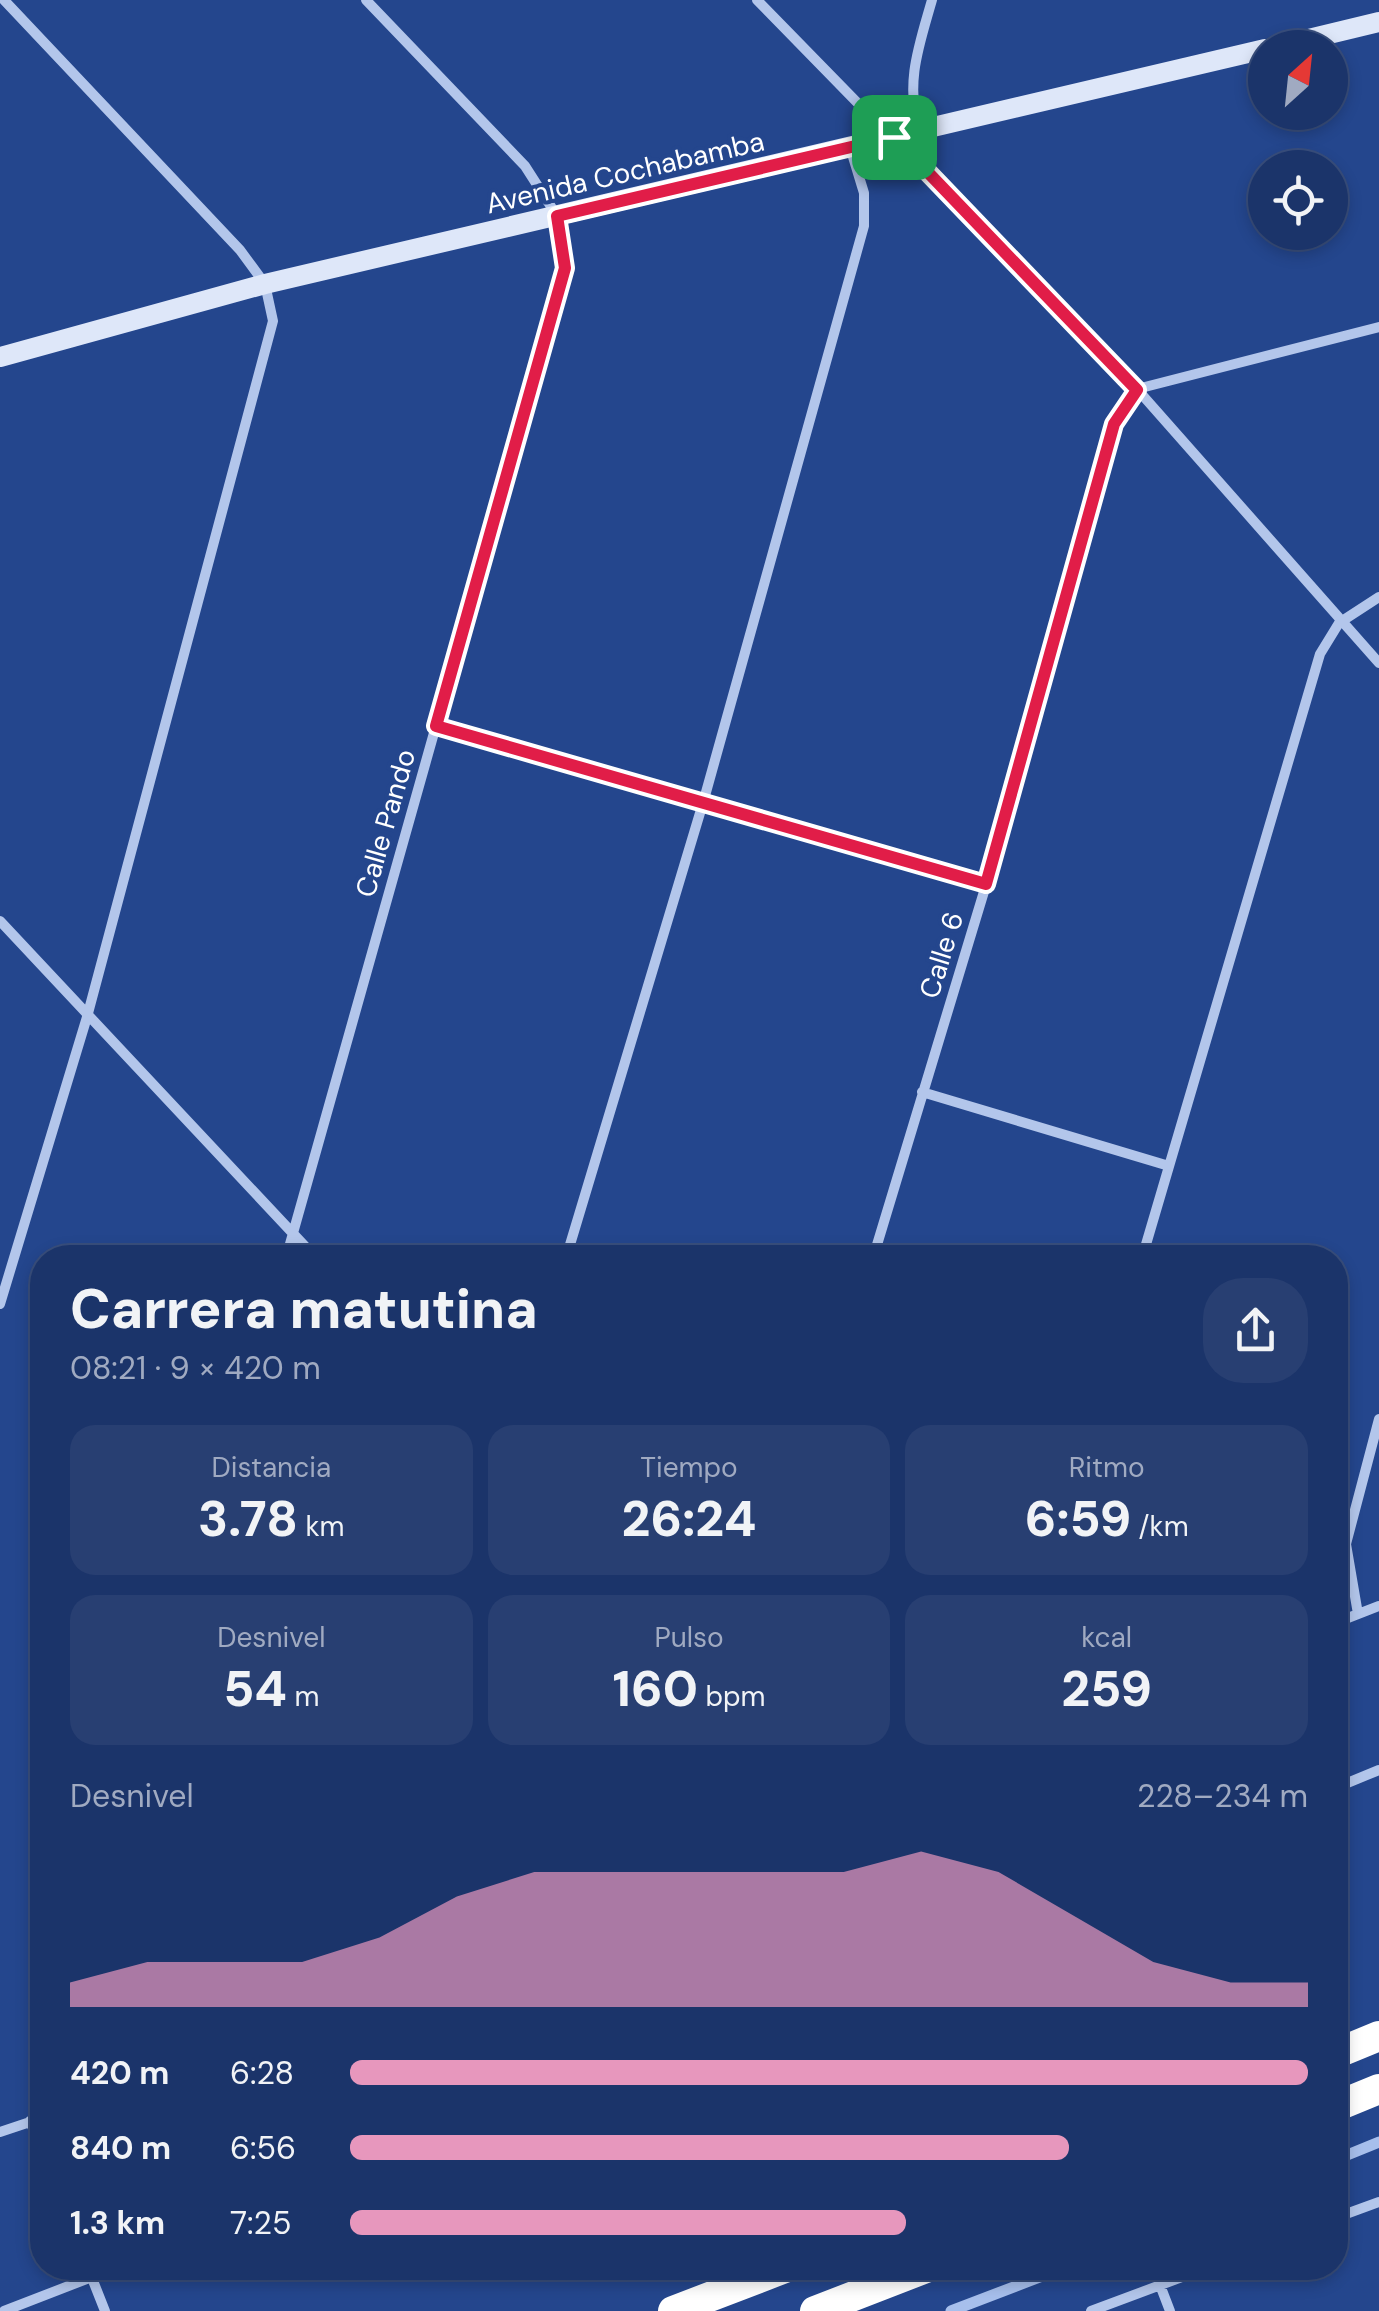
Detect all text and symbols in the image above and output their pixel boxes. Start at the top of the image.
north arrow [1248,30,1348,130]
map controls [1248,30,1348,250]
pin [852,95,937,180]
icon: arrive [867,110,922,165]
street label: Avenida Cochabamba [482,122,768,223]
button: locate [1248,150,1348,250]
street label: Calle Pando [347,745,424,901]
street label: Calle 6 [911,907,972,1003]
text: Carrera matutina [70,1273,538,1345]
button: share [1203,1278,1308,1383]
text: 08:21 · 9 × 420 m [70,1347,321,1389]
text: Distancia [211,1449,331,1486]
text: Tiempo [640,1449,738,1486]
text: Ritmo [1069,1449,1145,1486]
text: 3.78 [198,1486,298,1552]
text: 26:24 [621,1486,756,1552]
text: 6:59 [1025,1486,1131,1552]
text: km [298,1508,345,1545]
text: /km [1131,1508,1189,1545]
text: Desnivel [217,1619,325,1656]
text: Pulso [654,1619,724,1656]
text: kcal [1081,1619,1132,1656]
text: 54 [223,1656,287,1722]
text: 160 [613,1656,698,1722]
text: 259 [1061,1656,1152,1722]
text: m [287,1678,319,1715]
text: bpm [698,1678,765,1715]
text: Desnivel [70,1775,194,1817]
text: 228–234 m [1137,1775,1308,1817]
text: 420 m [70,2052,169,2094]
text: 6:28 [230,2052,294,2094]
text: 840 m [70,2127,171,2169]
text: 6:56 [230,2127,296,2169]
text: 1.3 km [70,2202,165,2244]
text: 7:25 [230,2202,292,2244]

